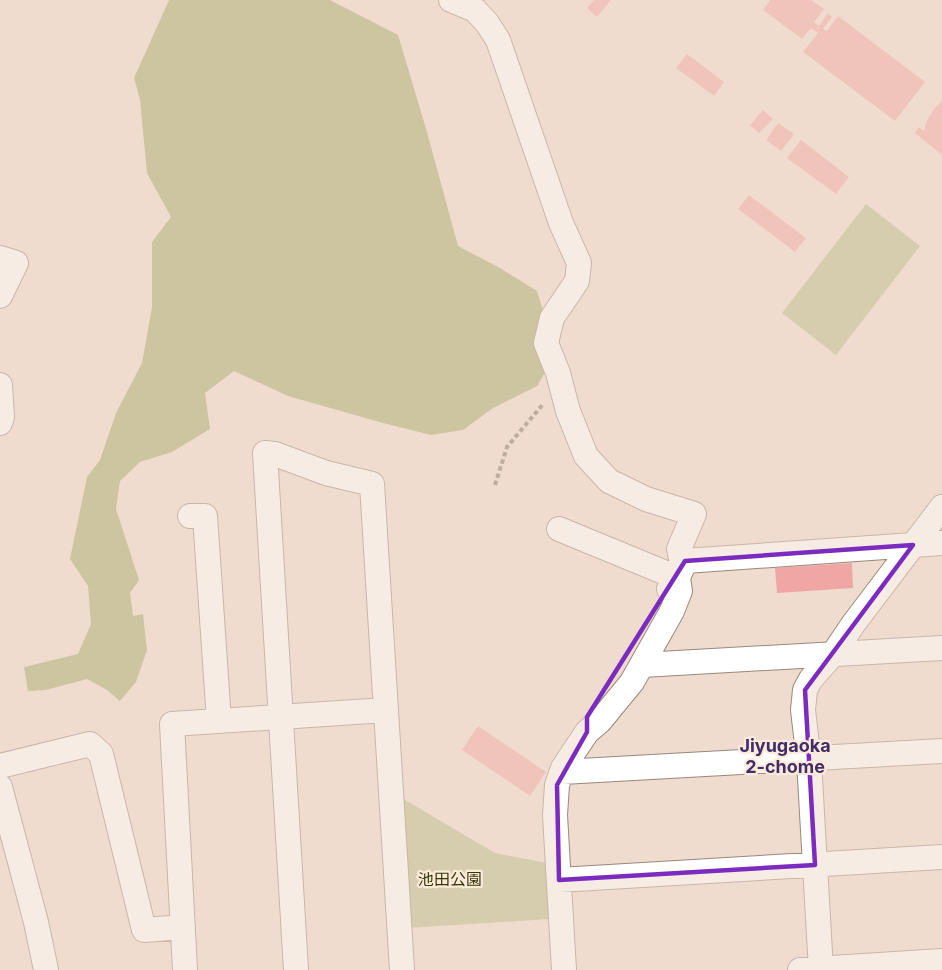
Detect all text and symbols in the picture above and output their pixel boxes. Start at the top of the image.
district label: Jiyugaoka 2-chome [739,735,831,777]
park label: 池田公園 [418,869,482,889]

